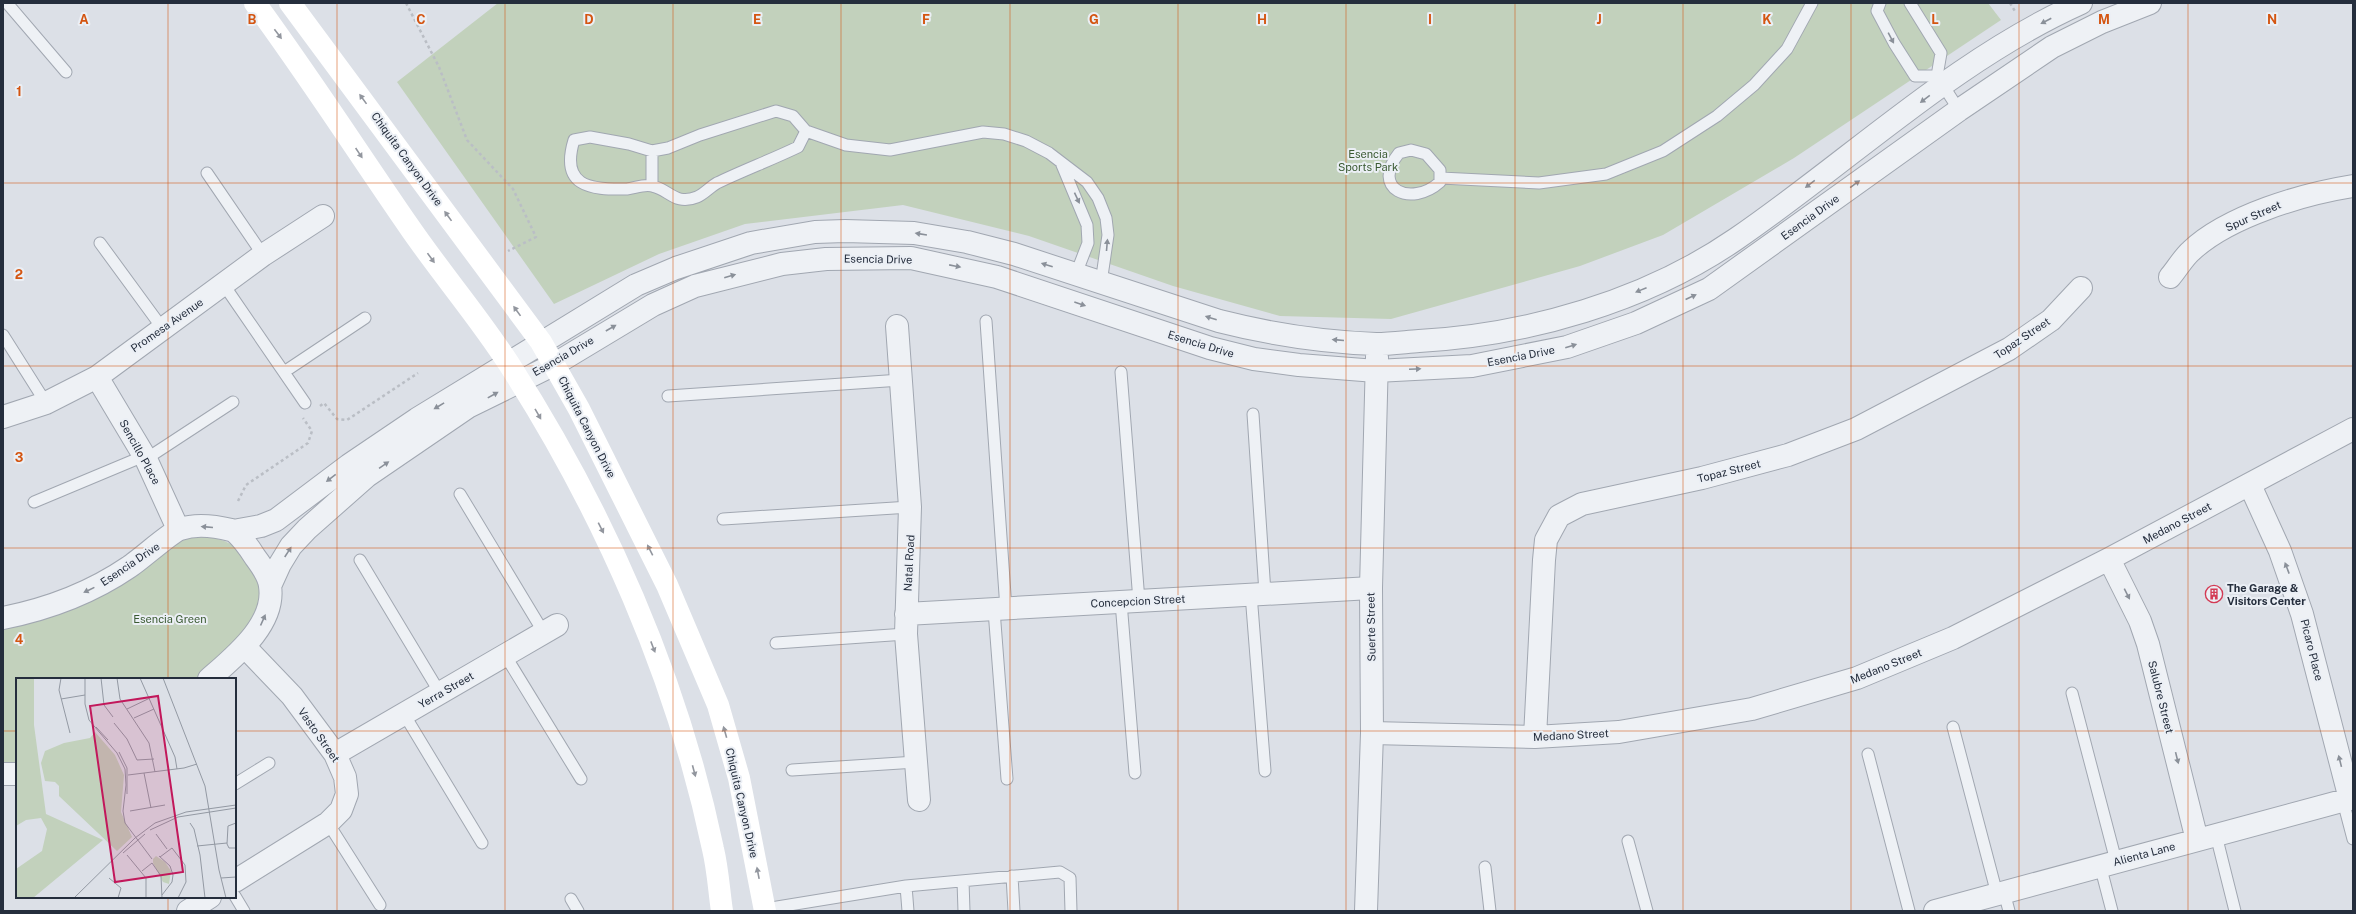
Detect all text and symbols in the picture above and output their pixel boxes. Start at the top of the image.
text: A [79,12,89,27]
text: B [248,12,257,27]
text: C [416,12,426,27]
text: D [584,12,594,27]
text: E [753,12,761,27]
text: F [922,12,930,27]
text: G [1089,12,1099,27]
text: H [1257,12,1267,27]
text: I [1428,12,1432,27]
text: J [1596,12,1602,27]
text: K [1762,12,1772,27]
text: L [1931,12,1939,27]
text: M [2098,12,2110,27]
text: N [2267,12,2277,27]
one-way arrow [2040,17,2052,24]
one-way arrow [274,29,282,40]
one-way arrow [1888,32,1894,44]
text: 1 [16,84,22,99]
one-way arrow [359,94,367,105]
one-way arrow [1920,94,1931,103]
street label: Chiquita Canyon Drive [369,110,445,208]
one-way arrow [356,147,363,159]
park label: Esencia Sports Park [1338,148,1398,173]
one-way arrow [1804,180,1815,189]
one-way arrow [1850,180,1861,188]
one-way arrow [1074,192,1080,204]
street label: Esencia Drive [1779,192,1841,242]
street label: Spur Street [2223,198,2283,234]
one-way arrow [444,211,452,221]
one-way arrow [915,231,927,237]
one-way arrow [1104,239,1111,251]
street label: Esencia Drive [844,252,912,266]
one-way arrow [427,253,435,263]
one-way arrow [1041,261,1053,267]
one-way arrow [949,264,961,270]
text: 2 [15,267,23,282]
one-way arrow [724,273,736,279]
one-way arrow [1634,287,1646,293]
one-way arrow [1685,294,1697,300]
street label: Promesa Avenue [129,296,205,354]
one-way arrow [1074,301,1086,307]
one-way arrow [513,306,521,317]
one-way arrow [1204,315,1216,321]
street label: Topaz Street [1992,315,2052,361]
one-way arrow [605,325,617,332]
street label: Esencia Drive [1166,328,1236,360]
street label: Esencia Drive [530,334,596,378]
one-way arrow [1332,337,1344,343]
one-way arrow [1565,343,1577,349]
street label: Esencia Drive [1486,344,1556,368]
one-way arrow [1409,365,1421,372]
street label: Chiquita Canyon Drive [556,374,618,480]
one-way arrow [487,391,499,398]
one-way arrow [433,402,445,409]
one-way arrow [535,408,542,420]
street label: Sencillo Place [117,418,163,486]
text: 3 [15,450,24,465]
street label: Topaz Street [1696,457,1762,485]
one-way arrow [379,461,389,469]
one-way arrow [326,474,337,482]
street label: Medano Street [2141,500,2213,546]
one-way arrow [201,523,213,530]
one-way arrow [598,523,604,534]
street label: Natal Road [902,534,916,592]
street label: Esencia Drive [98,540,162,588]
one-way arrow [647,544,653,556]
one-way arrow [284,547,292,557]
one-way arrow [2283,562,2289,574]
place label: The Garage & Visitors Center [2227,582,2306,607]
building icon: The Garage & Visitors Center [2204,584,2224,604]
one-way arrow [83,587,94,594]
one-way arrow [2124,588,2131,599]
street label: Suerte Street [1364,592,1378,662]
street label: Concepcion Street [1090,593,1186,609]
park label: Esencia Green [133,613,207,625]
one-way arrow [260,614,266,626]
street label: Picaro Place [2299,618,2325,682]
text: 4 [15,632,24,647]
one-way arrow [651,642,657,654]
street label: Medano Street [1849,646,1923,686]
street label: Salubre Street [2146,659,2176,735]
street label: Yerra Street [416,669,476,711]
inset map [16,678,236,898]
street label: Vasto Street [296,706,342,764]
one-way arrow [722,726,728,739]
street label: Medano Street [1533,727,1609,743]
street label: Chiquita Canyon Drive [724,747,760,859]
one-way arrow [2174,752,2180,764]
one-way arrow [2337,755,2343,767]
one-way arrow [691,764,697,777]
street label: Alienta Lane [2112,840,2176,868]
one-way arrow [754,867,760,879]

